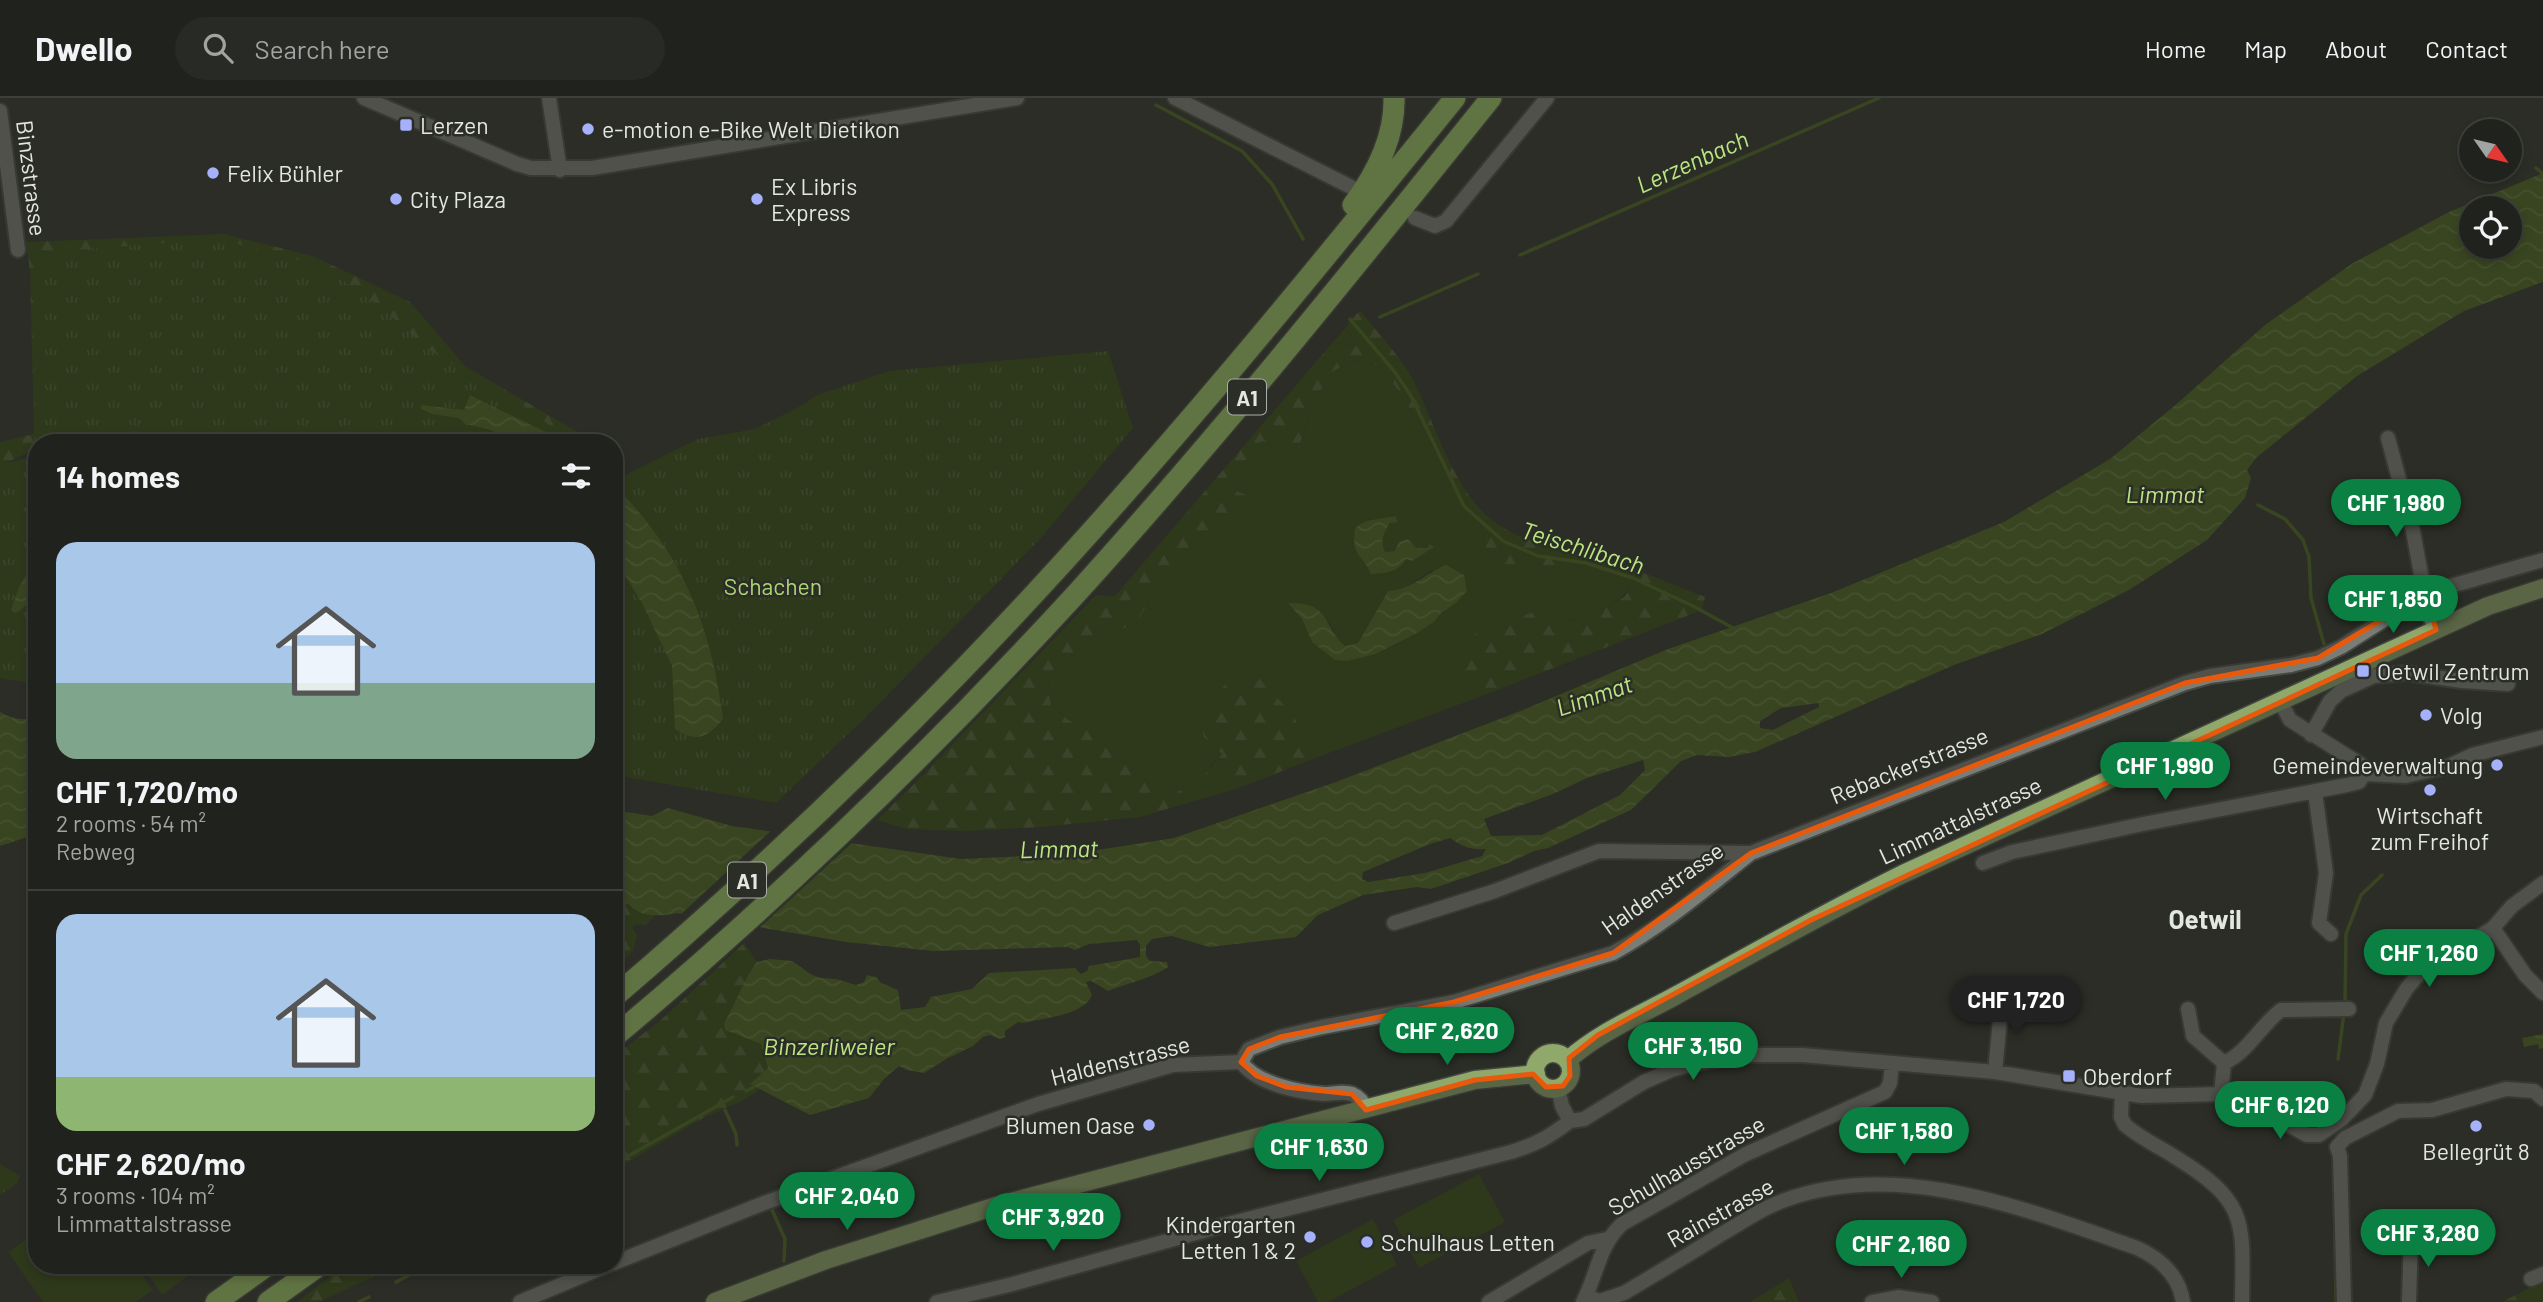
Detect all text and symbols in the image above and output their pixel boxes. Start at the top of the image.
search box [175,17,665,80]
text: Dwello [35,28,133,68]
icon: search [199,29,237,67]
text: Search here [255,33,390,64]
text: Home [2145,34,2206,63]
text: Map [2244,34,2287,63]
text: About [2325,34,2387,63]
text: Contact [2425,34,2508,63]
place label: Lerzen [420,111,489,139]
place label: e-motion e-Bike Welt Dietikon [602,115,900,143]
marker: Lerzen [398,117,414,133]
street label: Binzstrasse [11,119,53,237]
north arrow [2459,119,2522,182]
map controls [2459,119,2522,259]
marker: e-motion e-Bike Welt Dietikon [580,121,596,137]
water label: Lerzenbach [1632,123,1752,199]
place label: Felix Bühler [227,159,344,187]
marker: Felix Bühler [205,165,221,181]
place label: Ex Libris Express [771,172,857,226]
place label: City Plaza [410,185,506,213]
marker: City Plaza [388,191,404,207]
marker: Ex Libris Express [749,191,765,207]
button: locate [2459,196,2522,259]
road number: A1 [1228,380,1266,414]
icon: filters [557,457,595,495]
text: 14 homes [56,458,180,494]
water label: Limmat [2126,479,2205,508]
pin: CHF 1,980 [2316,480,2476,539]
text: CHF 1,980 [2347,488,2445,516]
water label: Teischlibach [1518,515,1648,579]
park label: Schachen [724,572,822,600]
pin: CHF 1,850 [2313,575,2473,635]
text: CHF 1,850 [2344,584,2442,612]
icon: home [263,588,389,714]
place label: Oetwil Zentrum [2377,657,2529,685]
marker: Oetwil Zentrum [2355,663,2371,679]
water label: Limmat [1552,668,1636,722]
place label: Volg [2440,701,2483,729]
marker: Volg [2418,707,2434,723]
street label: Rebackerstrasse [1826,721,1992,809]
pin: CHF 1,990 [2085,742,2245,802]
text: CHF 1,990 [2116,751,2214,779]
place label: Gemeindeverwaltung [2272,751,2483,779]
marker: Gemeindeverwaltung [2489,757,2505,773]
street label: Limmattalstrasse [1874,770,2046,870]
text: CHF 1,720/mo [56,773,238,809]
marker: Wirtschaft zum Freihof [2422,782,2438,798]
place label: Wirtschaft zum Freihof [2371,801,2489,855]
text: 2 rooms · 54 m² [56,809,206,837]
water label: Limmat [1019,833,1099,863]
street label: Haldenstrasse [1595,836,1729,940]
text: Rebweg [56,837,135,865]
road number: A1 [728,862,766,898]
district label: Oetwil [2168,903,2242,934]
pin: CHF 1,260 [2349,930,2509,989]
text: CHF 1,260 [2380,938,2478,966]
icon: home [263,960,389,1086]
pin: CHF 1,720 [1936,976,2096,1036]
text: CHF 1,720 [1967,985,2065,1013]
pin: CHF 2,620 [1367,1007,1527,1067]
text: CHF 2,620 [1395,1016,1499,1044]
pin: CHF 3,150 [1613,1023,1773,1082]
street label: Haldenstrasse [1047,1029,1193,1091]
water label: Binzerliweier [763,1031,896,1060]
text: CHF 3,150 [1644,1031,1742,1059]
place label: Oberdorf [2083,1062,2172,1090]
marker: Oberdorf [2061,1068,2077,1084]
pin: CHF 6,120 [2200,1082,2360,1141]
text: CHF 6,120 [2231,1090,2329,1118]
pin: CHF 1,580 [1824,1108,1984,1167]
street label: Schulhausstrasse [1603,1109,1769,1221]
place label: Blumen Oase [1006,1111,1135,1139]
text: CHF 1,580 [1855,1116,1953,1144]
marker: Blumen Oase [1141,1117,1157,1133]
marker: Bellegrüt 8 [2468,1118,2484,1134]
pin: CHF 1,630 [1239,1124,1399,1183]
text: CHF 1,630 [1270,1132,1368,1160]
place label: Bellegrüt 8 [2422,1137,2530,1165]
text: CHF 2,620/mo [56,1145,246,1181]
street label: Rainstrasse [1662,1171,1778,1253]
pin: CHF 2,040 [767,1172,927,1232]
text: 3 rooms · 104 m² [56,1181,215,1209]
text: CHF 2,040 [795,1181,899,1209]
pin: CHF 3,920 [973,1194,1133,1253]
text: CHF 3,920 [1002,1202,1104,1230]
text: Limmattalstrasse [56,1209,232,1237]
place label: Kindergarten Letten 1 & 2 [1165,1210,1296,1264]
pin: CHF 3,280 [2348,1210,2508,1269]
text: CHF 3,280 [2377,1218,2479,1246]
pin: CHF 2,160 [1821,1220,1981,1280]
place label: Schulhaus Letten [1381,1228,1555,1256]
marker: Kindergarten Letten 1 & 2 [1302,1229,1318,1245]
text: CHF 2,160 [1852,1229,1950,1257]
marker: Schulhaus Letten [1359,1234,1375,1250]

